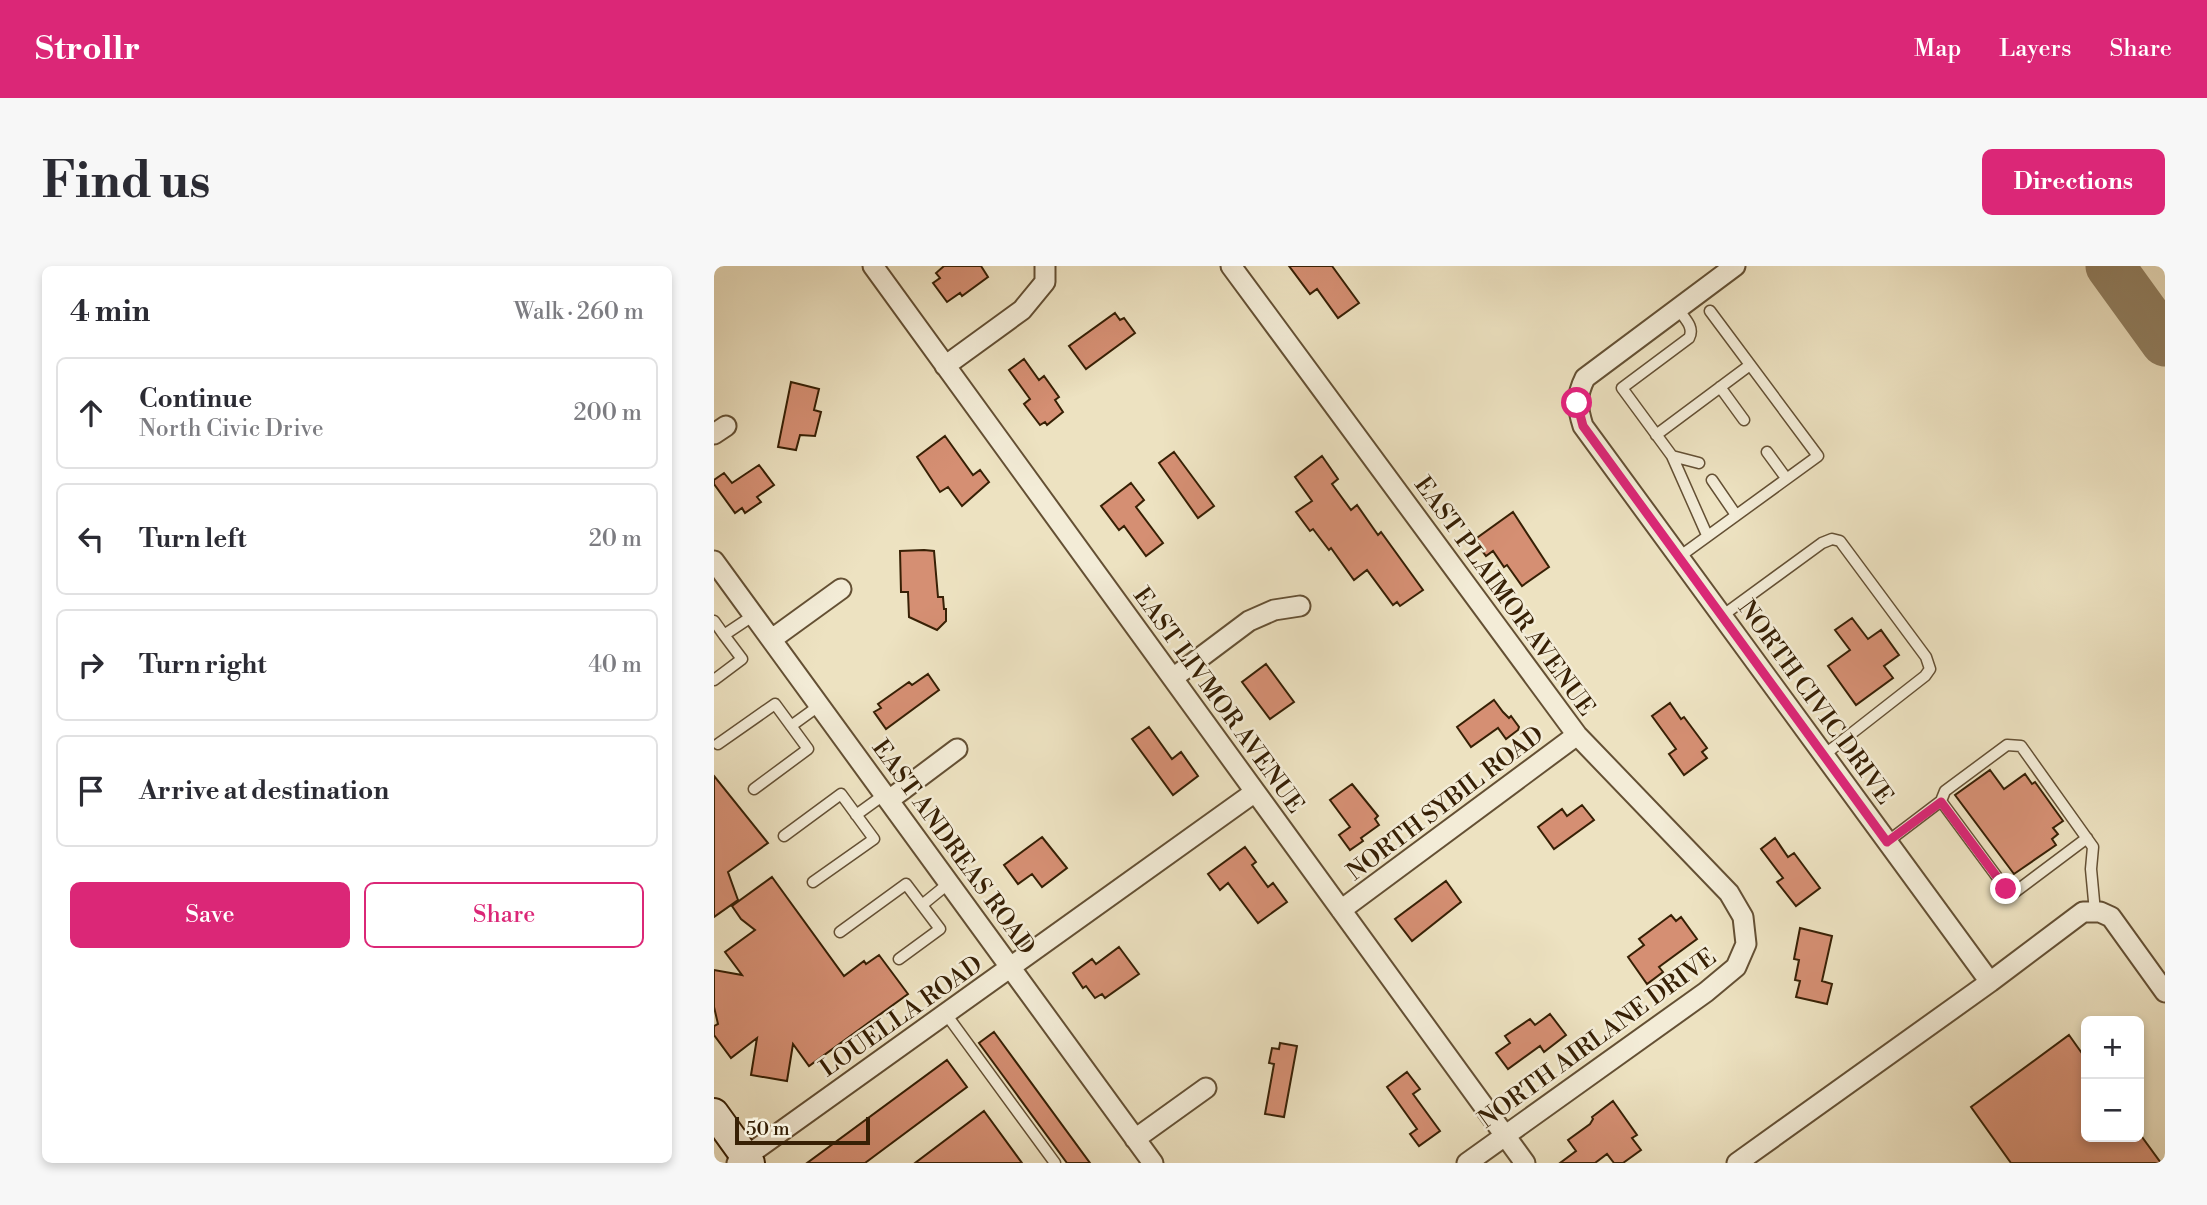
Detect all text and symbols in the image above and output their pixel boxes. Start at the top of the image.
text: Strollr [35,29,140,70]
text: Map [1914,34,1961,64]
text: Layers [1999,34,2071,64]
text: Share [2109,34,2172,64]
button: Directions [1982,149,2165,215]
text: Find us [42,152,211,213]
text: 4 min [70,293,150,331]
text: Walk · 260 m [514,298,644,326]
text: Continue [139,383,252,415]
route start [1561,387,1592,418]
icon: ahead [72,394,110,432]
text: 200 m [574,399,642,427]
text: North Civic Drive [139,415,324,443]
street label: EAST PLAIMOR AVENUE [1407,471,1601,722]
icon: left [72,520,110,558]
text: Turn left [139,523,247,555]
text: 20 m [589,525,642,553]
street label: EAST LIVMOR AVENUE [1126,582,1310,819]
street label: NORTH CIVIC DRIVE [1731,595,1899,811]
icon: right [72,646,110,684]
text: Turn right [139,649,267,681]
text: 40 m [588,651,642,679]
street label: NORTH SYBIL ROAD [1341,720,1550,888]
street label: EAST ANDREAS ROAD [865,734,1041,961]
icon: arrive [72,772,110,810]
text: Arrive at destination [139,775,389,807]
route end [1990,873,2021,904]
button: Save [70,882,350,948]
button: Share [364,882,644,948]
street label: NORTH AIRLANE DRIVE [1473,942,1722,1135]
street label: LOUELLA ROAD [814,950,989,1084]
map controls [2081,1016,2144,1142]
button: + [2081,1016,2144,1079]
button: − [2081,1079,2144,1142]
scale bar [735,1114,870,1146]
text: 50 m [746,1117,790,1141]

